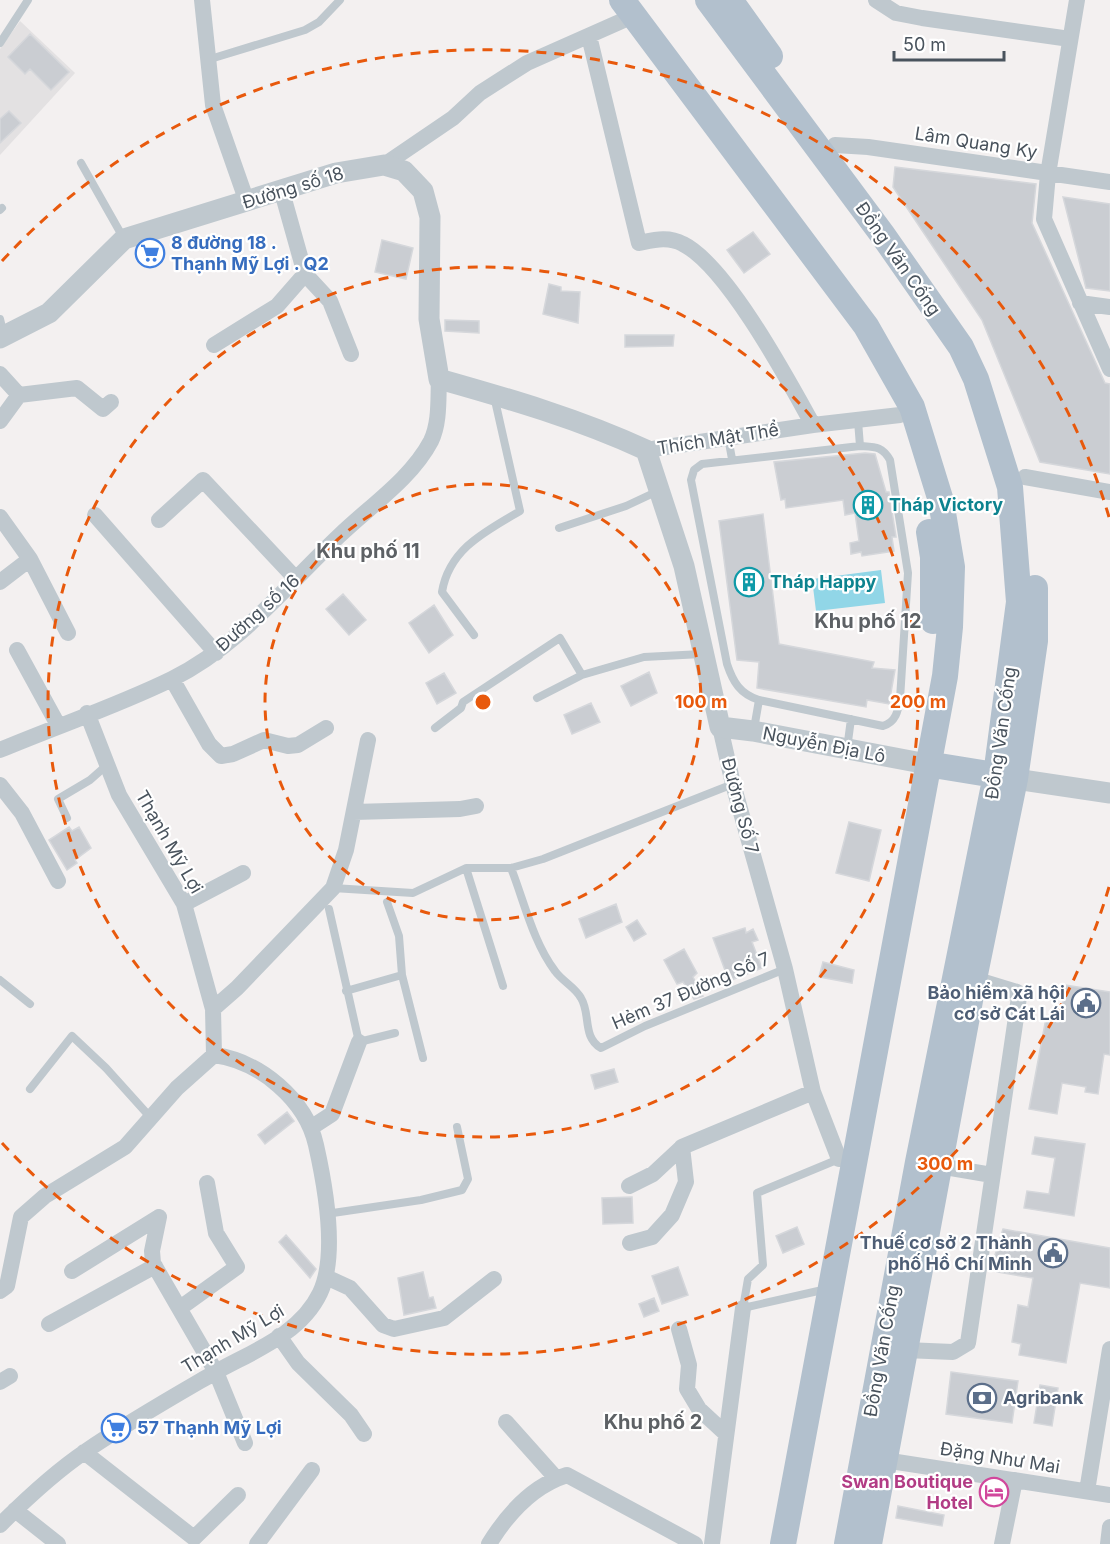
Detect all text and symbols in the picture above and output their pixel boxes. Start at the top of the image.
scale bar [894,24,1004,62]
text: 50 m [903,34,946,55]
street label: Lâm Quang Ky [913,122,1039,163]
street label: Đường số 18 [240,162,346,213]
street label: Đồng Văn Cống [852,198,945,319]
place label: 8 đường 18 . Thạnh Mỹ Lợi . Q2 [171,232,329,274]
supermarket icon: 8 đường 18 . Thạnh Mỹ Lợi . Q2 [134,237,166,269]
street label: Thích Mật Thể [656,419,780,458]
building icon: Tháp Victory [852,489,884,521]
place label: Tháp Victory [889,494,1003,515]
district label: Khu phố 11 [316,539,420,563]
building icon: Tháp Happy [733,566,765,598]
street label: Đường số 16 [212,570,304,656]
place label: Tháp Happy [770,571,877,592]
district label: Khu phố 12 [814,609,922,633]
street label: Đồng Văn Cống [981,665,1020,800]
text: 100 m [675,691,727,712]
text: 200 m [890,691,946,712]
centre of rings [473,692,493,712]
street label: Nguyễn Địa Lô [761,722,887,767]
street label: Đường Số 7 [718,756,763,856]
street label: Thạnh Mỹ Lợi [131,786,207,897]
street label: Hẻm 37 Đường Số 7 [609,948,773,1033]
place label: Bảo hiểm xã hội cơ sở Cát Lái [928,982,1065,1024]
public building icon: Bảo hiểm xã hội cơ sở Cát Lái [1070,987,1102,1019]
text: 300 m [917,1153,973,1174]
place label: Thuế cơ sở 2 Thành phố Hồ Chí Minh [860,1232,1032,1274]
public building icon: Thuế cơ sở 2 Thành phố Hồ Chí Minh [1037,1237,1069,1269]
street label: Đồng Văn Cống [860,1283,903,1418]
street label: Thạnh Mỹ Lợi [178,1300,288,1377]
bank icon: Agribank [966,1382,998,1414]
place label: Agribank [1003,1387,1084,1408]
district label: Khu phố 2 [604,1410,702,1434]
supermarket icon: 57 Thạnh Mỹ Lợi [100,1412,132,1444]
place label: 57 Thạnh Mỹ Lợi [137,1417,282,1438]
street label: Đặng Như Mai [939,1438,1061,1477]
place label: Swan Boutique Hotel [841,1471,973,1513]
hotel icon: Swan Boutique Hotel [978,1476,1010,1508]

